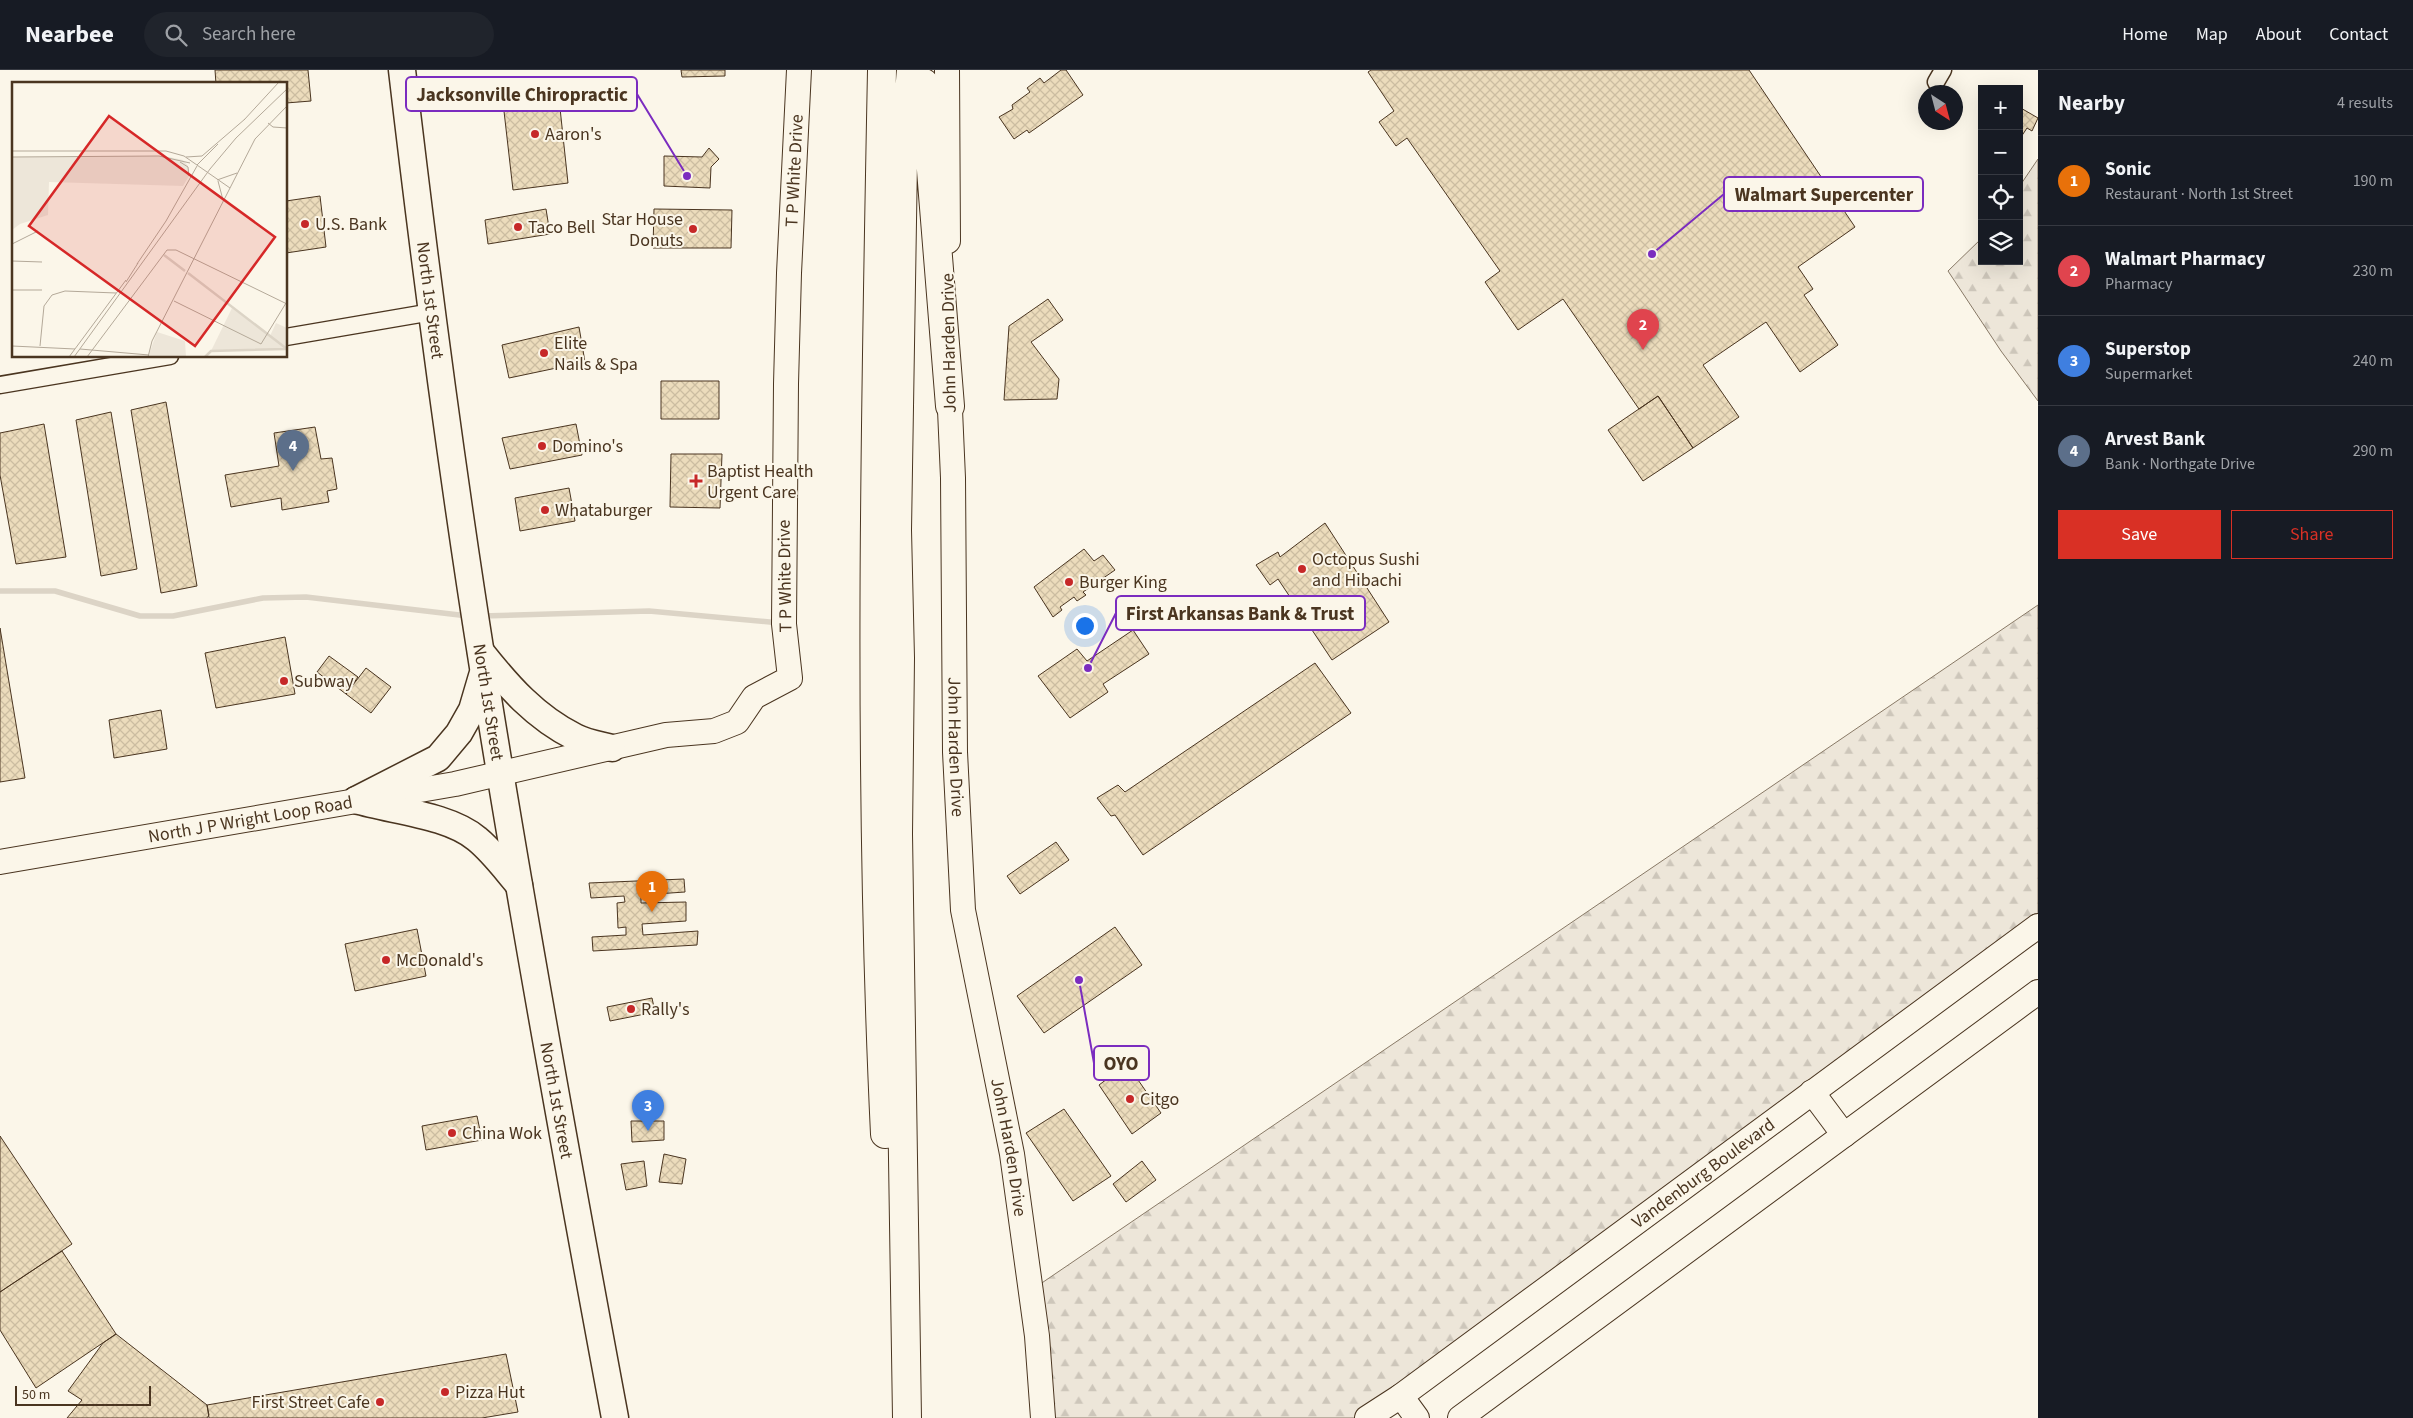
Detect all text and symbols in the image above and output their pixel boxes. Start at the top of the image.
search box [144,12,494,57]
text: Nearbee [25,17,114,52]
icon: search [162,21,190,49]
text: Search here [202,21,296,48]
text: Home [2122,22,2168,47]
text: Map [2196,22,2228,47]
text: About [2256,22,2301,47]
text: Contact [2329,22,2388,47]
callout: Jacksonville Chiropractic [406,77,637,111]
inset map [12,82,288,358]
text: Jacksonville Chiropractic [416,82,628,109]
north arrow [1918,85,1963,130]
map controls [1978,85,2023,265]
button: + [1978,85,2023,130]
text: Nearby [2058,88,2125,118]
text: 4 results [2337,92,2393,114]
street label: T P White Drive [779,113,809,228]
place label: Aaron's [545,122,602,147]
marker: Aaron's [529,128,541,140]
button: − [1978,130,2023,175]
text: Sonic [2105,156,2151,183]
text: 1 [2070,170,2078,192]
text: 190 m [2353,170,2393,192]
button: locate [1978,175,2023,220]
callout: Walmart Supercenter [1724,177,1923,211]
text: Walmart Supercenter [1735,182,1914,209]
text: Restaurant · North 1st Street [2105,183,2293,205]
place label: Star House Donuts [601,207,683,253]
place label: U.S. Bank [315,212,387,237]
place label: Taco Bell [528,215,595,240]
marker: U.S. Bank [299,218,311,230]
button: layers [1978,220,2023,265]
marker: Taco Bell [512,221,524,233]
marker: Star House Donuts [687,223,699,235]
street label: North 1st Street [410,240,450,360]
text: Walmart Pharmacy [2105,246,2265,273]
text: 2 [2070,260,2078,282]
text: 230 m [2353,260,2393,282]
street label: John Harden Drive [935,273,963,413]
text: Pharmacy [2105,273,2173,295]
pin: 2 [1627,309,1659,350]
place label: Elite Nails & Spa [554,331,638,377]
text: Superstop [2105,336,2191,363]
marker: Elite Nails & Spa [538,347,550,359]
text: 3 [2070,350,2078,372]
text: 240 m [2353,350,2393,372]
text: Supermarket [2105,363,2192,385]
text: Arvest Bank [2105,426,2205,453]
pin: 4 [277,430,309,471]
place label: Domino's [552,434,623,459]
marker: Domino's [536,440,548,452]
text: 4 [2070,440,2078,462]
text: 290 m [2353,440,2393,462]
text: Bank · Northgate Drive [2105,453,2255,475]
place label: Baptist Health Urgent Care [707,459,814,505]
marker: Baptist Health Urgent Care [689,474,703,488]
place label: Whataburger [555,498,653,523]
marker: Whataburger [539,504,551,516]
button: Save [2058,510,2221,559]
button: Share [2231,510,2393,559]
street label: T P White Drive [772,519,798,633]
place label: Octopus Sushi and Hibachi [1312,547,1420,593]
marker: Octopus Sushi and Hibachi [1296,563,1308,575]
place label: Burger King [1079,570,1167,595]
marker: Burger King [1063,576,1075,588]
callout: First Arkansas Bank & Trust [1116,596,1365,630]
text: First Arkansas Bank & Trust [1126,601,1354,628]
your location [1072,613,1098,639]
street label: North 1st Street [467,642,510,762]
place label: Subway [294,669,354,694]
marker: Subway [278,675,290,687]
street label: John Harden Drive [942,677,971,818]
street label: North J P Wright Loop Road [146,789,354,849]
pin: 1 [636,871,668,912]
place label: McDonald's [396,948,483,973]
marker: McDonald's [380,954,392,966]
place label: Rally's [641,997,690,1022]
marker: Rally's [625,1003,637,1015]
street label: North 1st Street [534,1040,579,1161]
callout: OYO [1094,1046,1149,1080]
text: OYO [1103,1051,1139,1078]
street label: John Harden Drive [985,1076,1033,1218]
place label: Citgo [1140,1087,1179,1112]
pin: 3 [632,1090,664,1131]
marker: Citgo [1124,1093,1136,1105]
street label: Vandenburg Boulevard [1626,1112,1780,1234]
place label: China Wok [462,1121,542,1146]
marker: China Wok [446,1127,458,1139]
place label: Pizza Hut [455,1380,525,1405]
scale bar [15,1383,151,1406]
text: 50 m [22,1385,50,1405]
marker: Pizza Hut [439,1386,451,1398]
place label: First Street Cafe [252,1390,370,1415]
marker: First Street Cafe [374,1396,386,1408]

